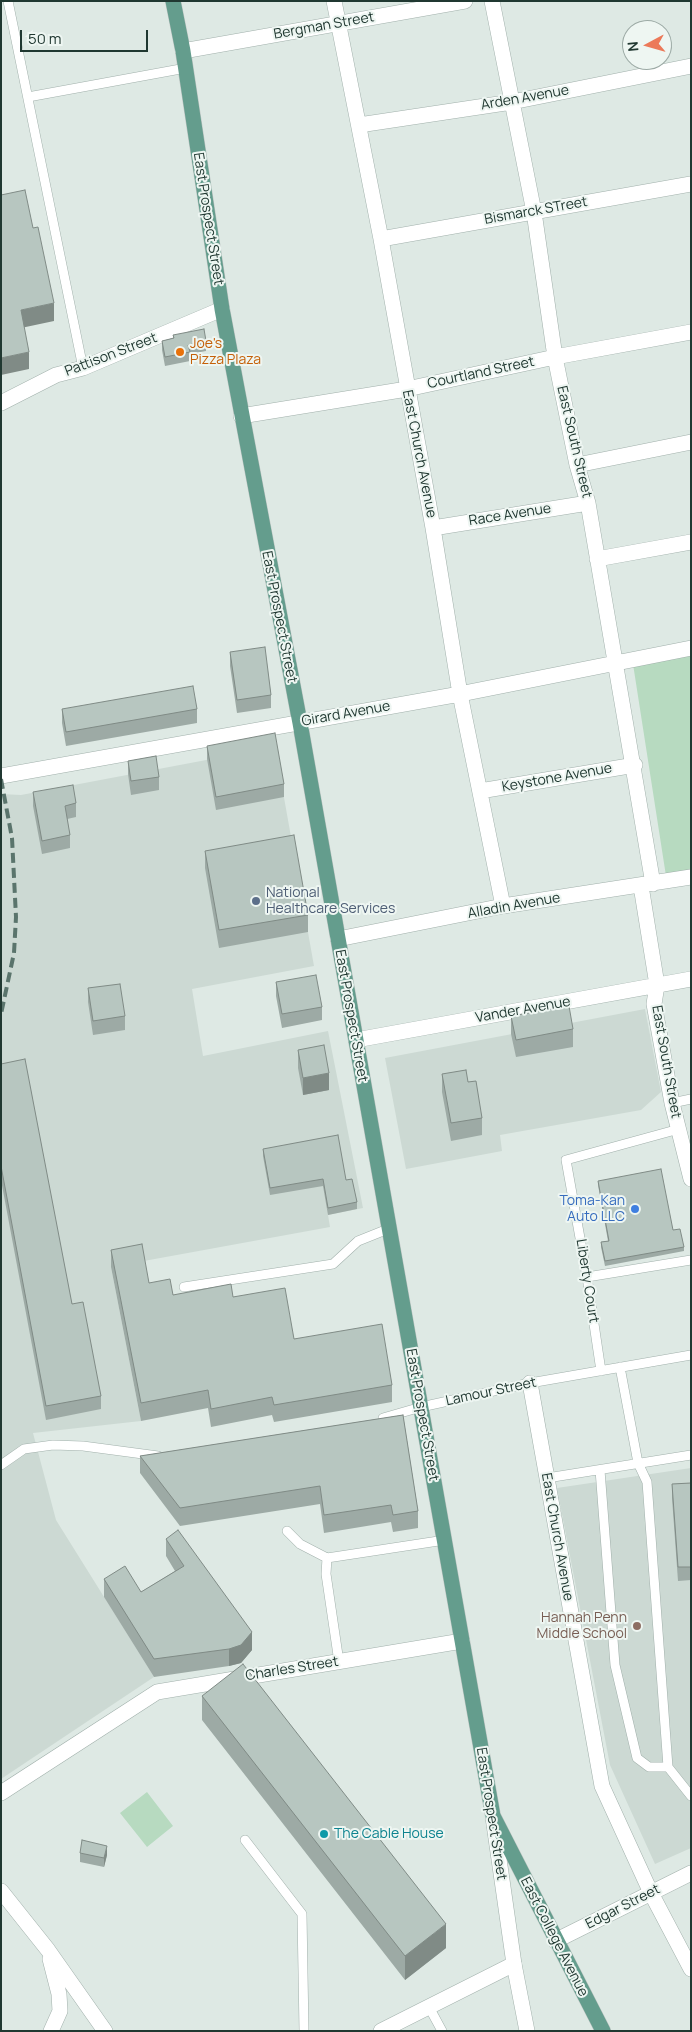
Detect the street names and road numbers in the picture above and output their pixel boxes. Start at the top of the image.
street label: Bergman Street [272,9,376,43]
street label: Arden Avenue [480,82,570,114]
street label: East Prospect Street [189,151,227,287]
street label: Bismarck STreet [483,194,589,228]
street label: Pattison Street [63,330,159,380]
street label: Courtland Street [426,353,536,393]
street label: East South Street [553,384,595,500]
street label: East Church Avenue [398,389,440,519]
street label: Race Avenue [468,500,552,530]
street label: East Prospect Street [258,550,300,684]
street label: Girard Avenue [300,698,392,730]
street label: Keystone Avenue [501,760,613,796]
street label: Alladin Avenue [466,890,562,922]
street label: East Prospect Street [331,948,371,1084]
street label: Vander Avenue [474,993,572,1027]
street label: East South Street [648,1004,684,1120]
street label: Liberty Court [572,1238,602,1324]
street label: East Prospect Street [402,1347,442,1483]
street label: Lamour Street [444,1374,538,1410]
street label: East Church Avenue [537,1472,577,1602]
street label: Charles Street [244,1653,340,1685]
street label: East Prospect Street [472,1746,510,1882]
street label: East College Avenue [517,1874,591,2000]
street label: Edgar Street [583,1881,663,1933]

